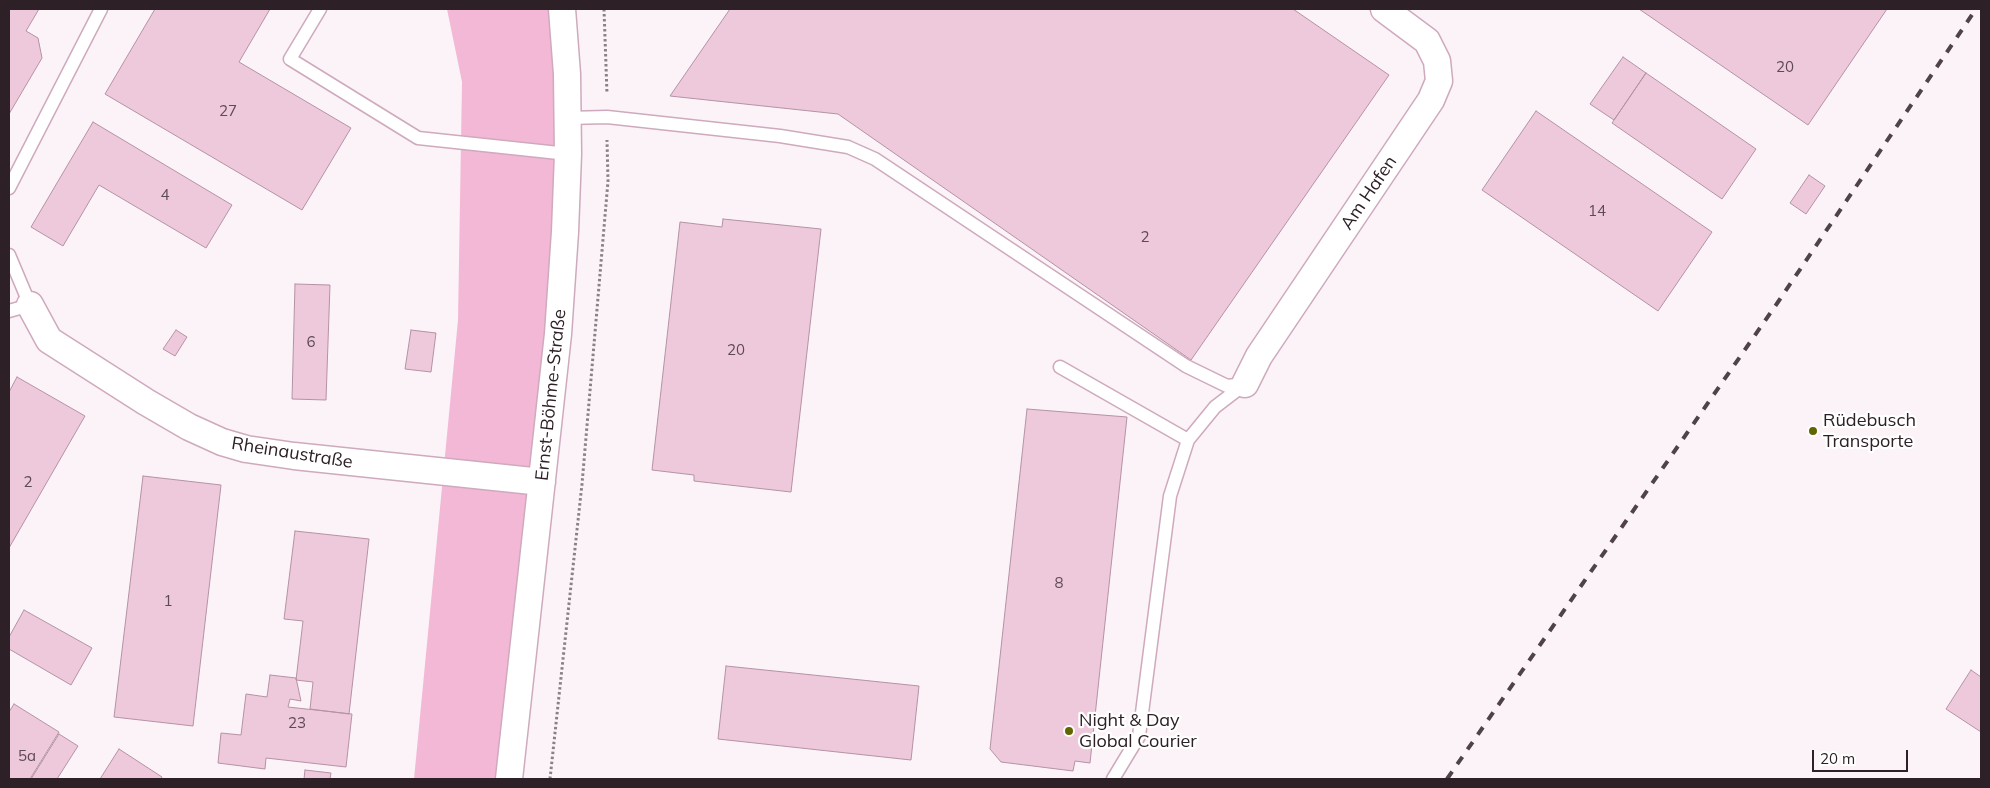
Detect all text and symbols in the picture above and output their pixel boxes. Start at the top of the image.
house number: 20 [1776,58,1794,76]
house number: 27 [219,102,237,120]
street label: Am Hafen [1336,152,1402,234]
house number: 4 [161,186,169,204]
house number: 14 [1588,202,1606,220]
house number: 2 [1141,228,1149,246]
street label: Ernst-Böhme-Straße [531,308,571,482]
house number: 6 [307,333,315,351]
house number: 20 [727,341,745,359]
place label: Rüdebusch Transporte [1823,410,1916,452]
marker: Rüdebusch Transporte [1807,425,1819,437]
street label: Rheinaustraße [230,433,354,473]
house number: 2 [24,473,32,491]
house number: 8 [1055,574,1063,592]
house number: 1 [164,592,172,610]
place label: Night & Day Global Courier [1079,710,1197,752]
house number: 23 [288,714,306,732]
marker: Night & Day Global Courier [1063,725,1075,737]
scale bar [1815,740,1911,772]
house number: 5a [18,747,36,765]
text: 20 m [1820,749,1855,768]

